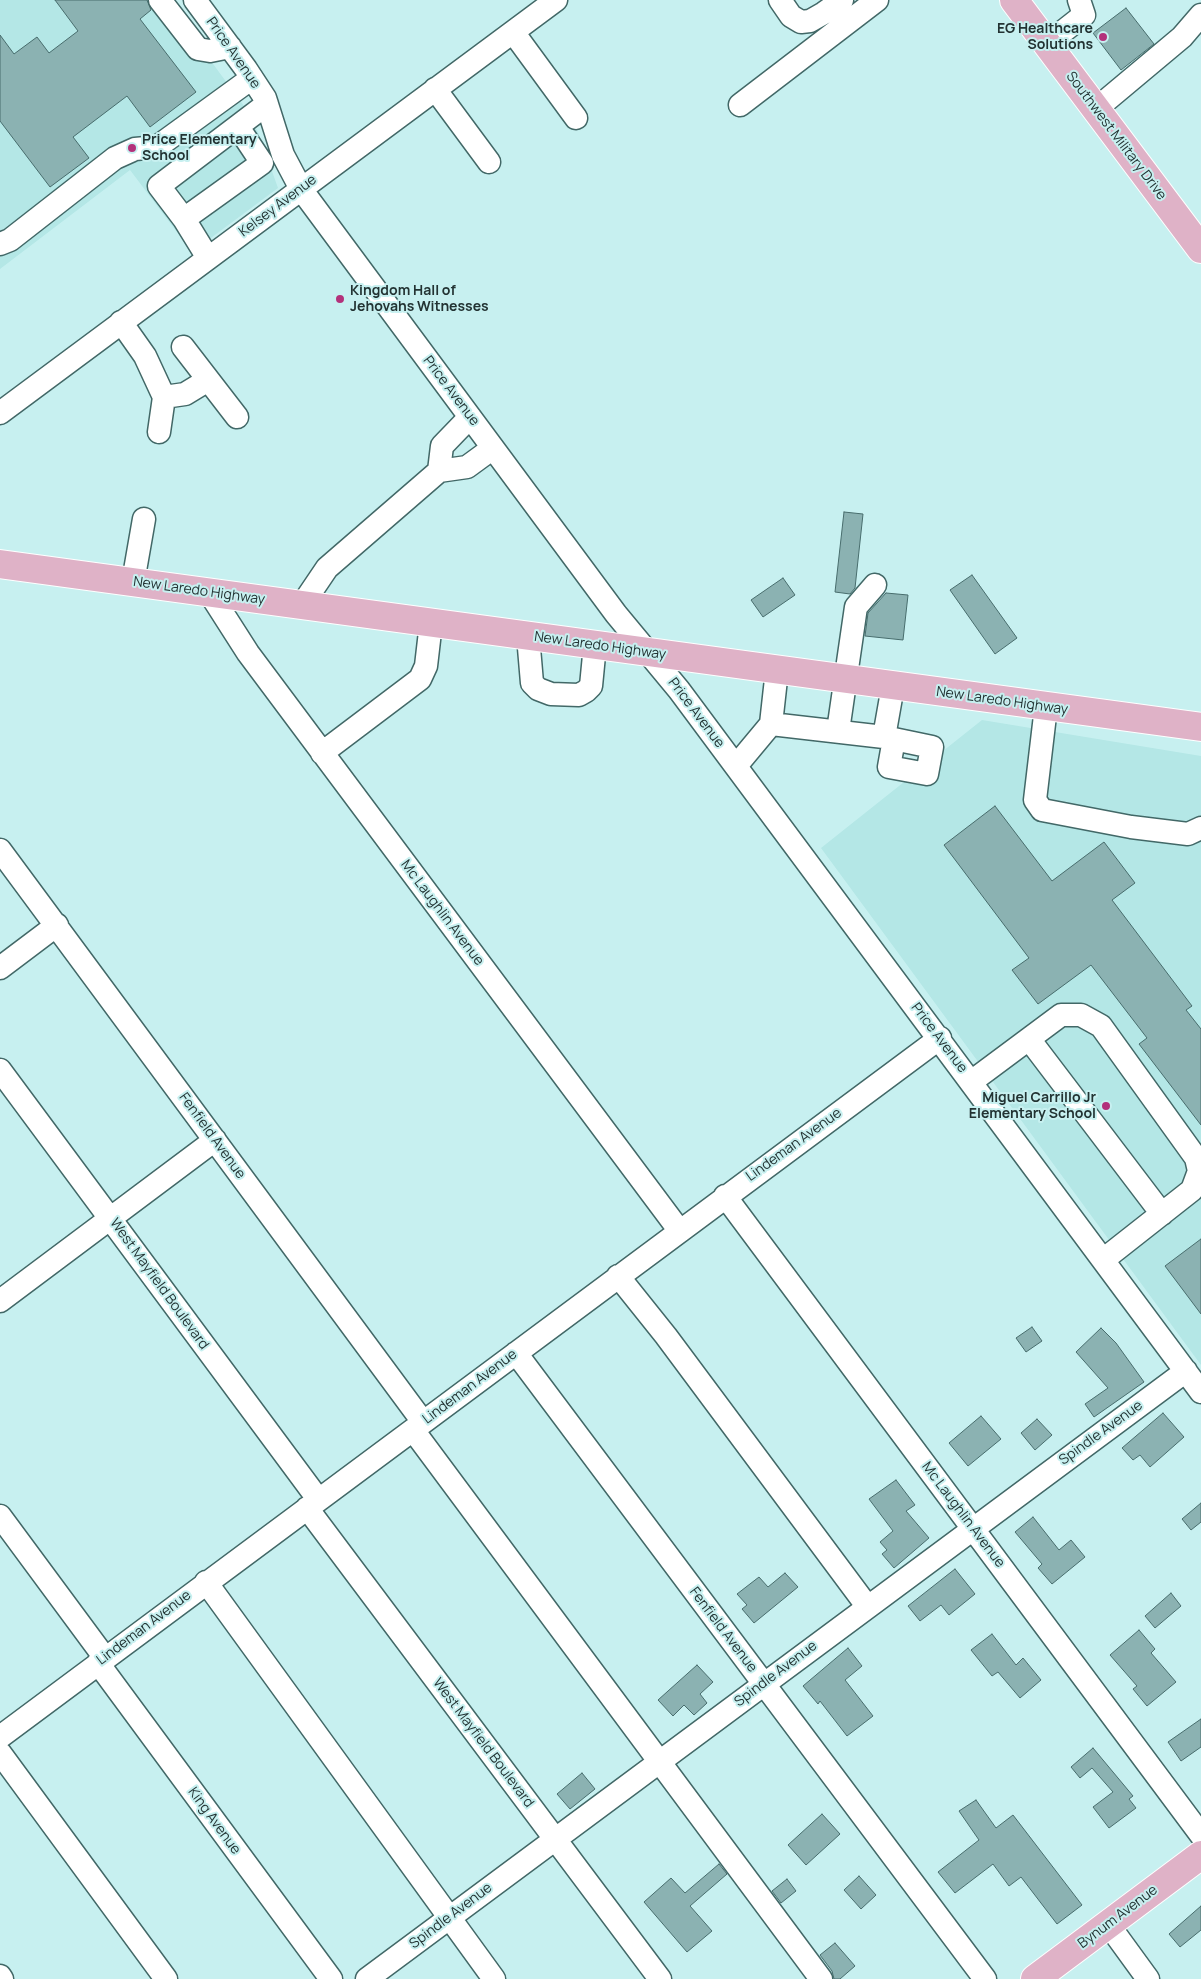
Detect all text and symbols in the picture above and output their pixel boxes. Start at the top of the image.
street label: Price Avenue [202,14,264,92]
place label: EG Healthcare Solutions [997,21,1093,54]
marker: EG Healthcare Solutions [1097,31,1109,43]
street label: Southwest Military Drive [1062,68,1170,204]
place label: Price Elementary School [142,132,257,164]
marker: Price Elementary School [126,142,138,154]
street label: Kelsey Avenue [236,171,320,241]
place label: Kingdom Hall of Jehovahs Witnesses [350,283,489,316]
marker: Kingdom Hall of Jehovahs Witnesses [334,293,346,305]
street label: Price Avenue [419,353,483,429]
street label: New Laredo Highway [132,573,266,609]
street label: New Laredo Highway [533,628,667,664]
street label: Price Avenue [664,675,728,751]
street label: New Laredo Highway [935,683,1069,719]
street label: Mc Laughlin Avenue [397,857,487,969]
street label: Price Avenue [907,1000,971,1076]
street label: Fenfield Avenue [175,1090,249,1182]
place label: Miguel Carrillo Jr Elementary School [969,1090,1096,1122]
marker: Miguel Carrillo Jr Elementary School [1100,1100,1112,1112]
street label: Lindeman Avenue [743,1105,845,1185]
street label: West Mayfield Boulevard [106,1215,212,1353]
street label: Lindeman Avenue [420,1346,520,1428]
street label: Spindle Avenue [1056,1397,1146,1469]
street label: Mc Laughlin Avenue [918,1459,1008,1571]
street label: Fenfield Avenue [686,1584,760,1676]
street label: Lindeman Avenue [94,1587,194,1669]
street label: Spindle Avenue [731,1638,821,1710]
street label: West Mayfield Boulevard [429,1675,537,1811]
street label: King Avenue [184,1784,244,1858]
street label: Spindle Avenue [406,1880,496,1952]
street label: Bynum Avenue [1075,1882,1161,1952]

